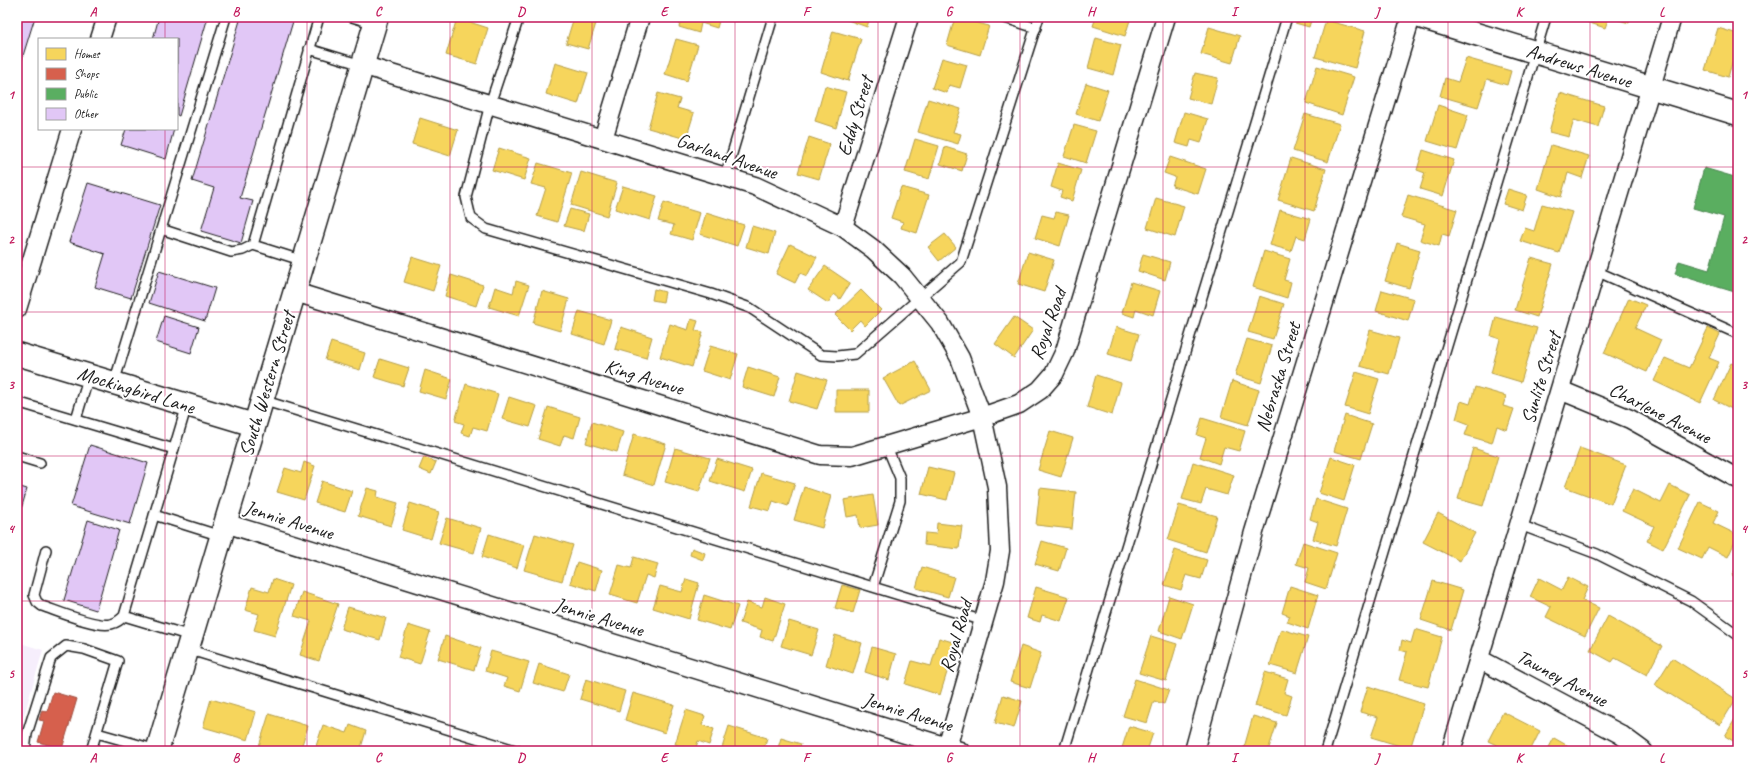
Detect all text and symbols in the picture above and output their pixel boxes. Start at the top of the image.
text: A [90,4,98,20]
text: B [233,4,241,20]
text: C [375,4,383,20]
text: D [517,4,526,20]
text: E [661,4,670,20]
text: F [803,4,812,20]
text: G [946,4,954,20]
text: H [1087,4,1097,20]
text: I [1231,4,1240,20]
text: J [1374,4,1381,20]
text: K [1516,4,1526,20]
text: L [1659,4,1666,20]
legend [38,38,178,130]
street label: Andrews Avenue [1523,38,1636,94]
text: Homes [74,46,101,62]
text: Shops [74,66,99,82]
street label: Eddy Street [831,70,880,159]
text: Public [74,86,98,102]
text: 1 [8,87,16,103]
text: 1 [1741,87,1749,103]
text: Other [74,106,100,122]
street label: Garland Avenue [673,127,782,185]
text: 2 [8,232,15,248]
text: 2 [1741,232,1748,248]
street label: Royal Road [1024,282,1073,363]
street label: South Western Street [233,305,302,459]
street label: Nebraska Street [1250,317,1307,435]
street label: Sunlite Street [1515,326,1568,427]
street label: King Avenue [602,353,688,401]
street label: Mockingbird Lane [75,360,199,420]
text: 3 [8,377,15,393]
street label: Charlene Avenue [1605,377,1716,450]
text: 3 [1741,377,1748,393]
street label: Jennie Avenue [241,494,338,546]
text: 4 [8,521,16,537]
text: 4 [1741,521,1749,537]
street label: Jennie Avenue [551,591,648,643]
street label: Royal Road [934,594,979,675]
street label: Tawney Avenue [1512,644,1613,713]
text: 5 [8,666,15,682]
text: 5 [1741,666,1748,682]
street label: Jennie Avenue [860,686,957,738]
text: A [90,750,98,766]
text: B [233,750,241,766]
text: C [375,750,383,766]
text: D [517,750,526,766]
text: E [661,750,670,766]
text: F [803,750,812,766]
text: G [946,750,954,766]
text: H [1087,750,1097,766]
text: I [1231,750,1240,766]
text: J [1374,750,1381,766]
text: K [1516,750,1526,766]
text: L [1659,750,1666,766]

